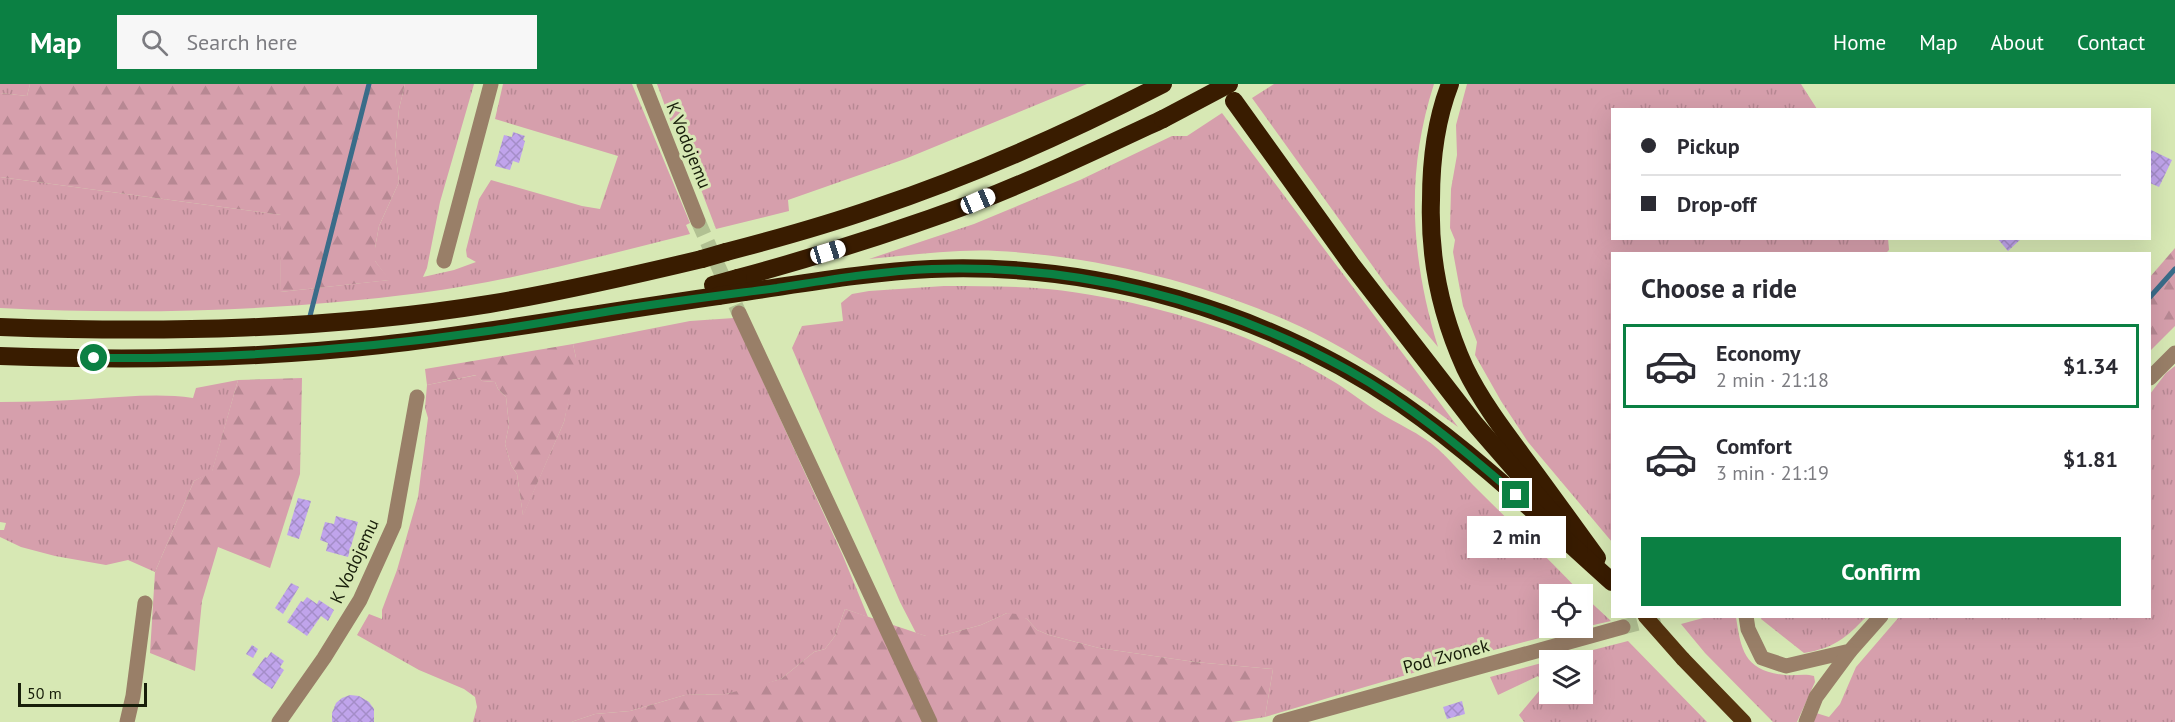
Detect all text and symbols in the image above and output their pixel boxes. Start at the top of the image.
search box [117,15,537,69]
text: Map [30,24,81,61]
icon: search [138,26,171,59]
text: Search here [186,28,297,56]
text: Home [1833,29,1886,56]
text: Map [1919,29,1958,56]
text: About [1991,29,2044,56]
text: Contact [2077,29,2145,56]
street label: K Vodojemu [661,98,717,192]
text: Pickup [1677,132,1740,160]
car [958,186,998,216]
text: Drop-off [1677,190,1756,218]
car [808,238,848,266]
text: Choose a ride [1641,271,1797,305]
icon: car [1644,339,1698,393]
text: Economy [1716,339,1800,367]
route start [80,344,107,371]
text: $1.34 [2063,352,2118,380]
text: 2 min · 21:18 [1716,367,1829,393]
icon: car [1644,432,1698,486]
text: Comfort [1716,432,1792,460]
text: $1.81 [2063,445,2118,473]
text: 3 min · 21:19 [1716,460,1829,486]
route end [1502,481,1529,508]
street label: K Vodojemu [324,515,384,607]
callout: 2 min [1466,516,1565,558]
text: 2 min [1492,524,1541,550]
button: Confirm [1641,537,2121,606]
map controls [1539,584,1593,704]
button: locate [1539,584,1593,638]
street label: Pod Zvonek [1400,633,1492,679]
button: layers [1539,650,1593,704]
scale bar [18,680,147,708]
text: 50 m [27,683,62,703]

